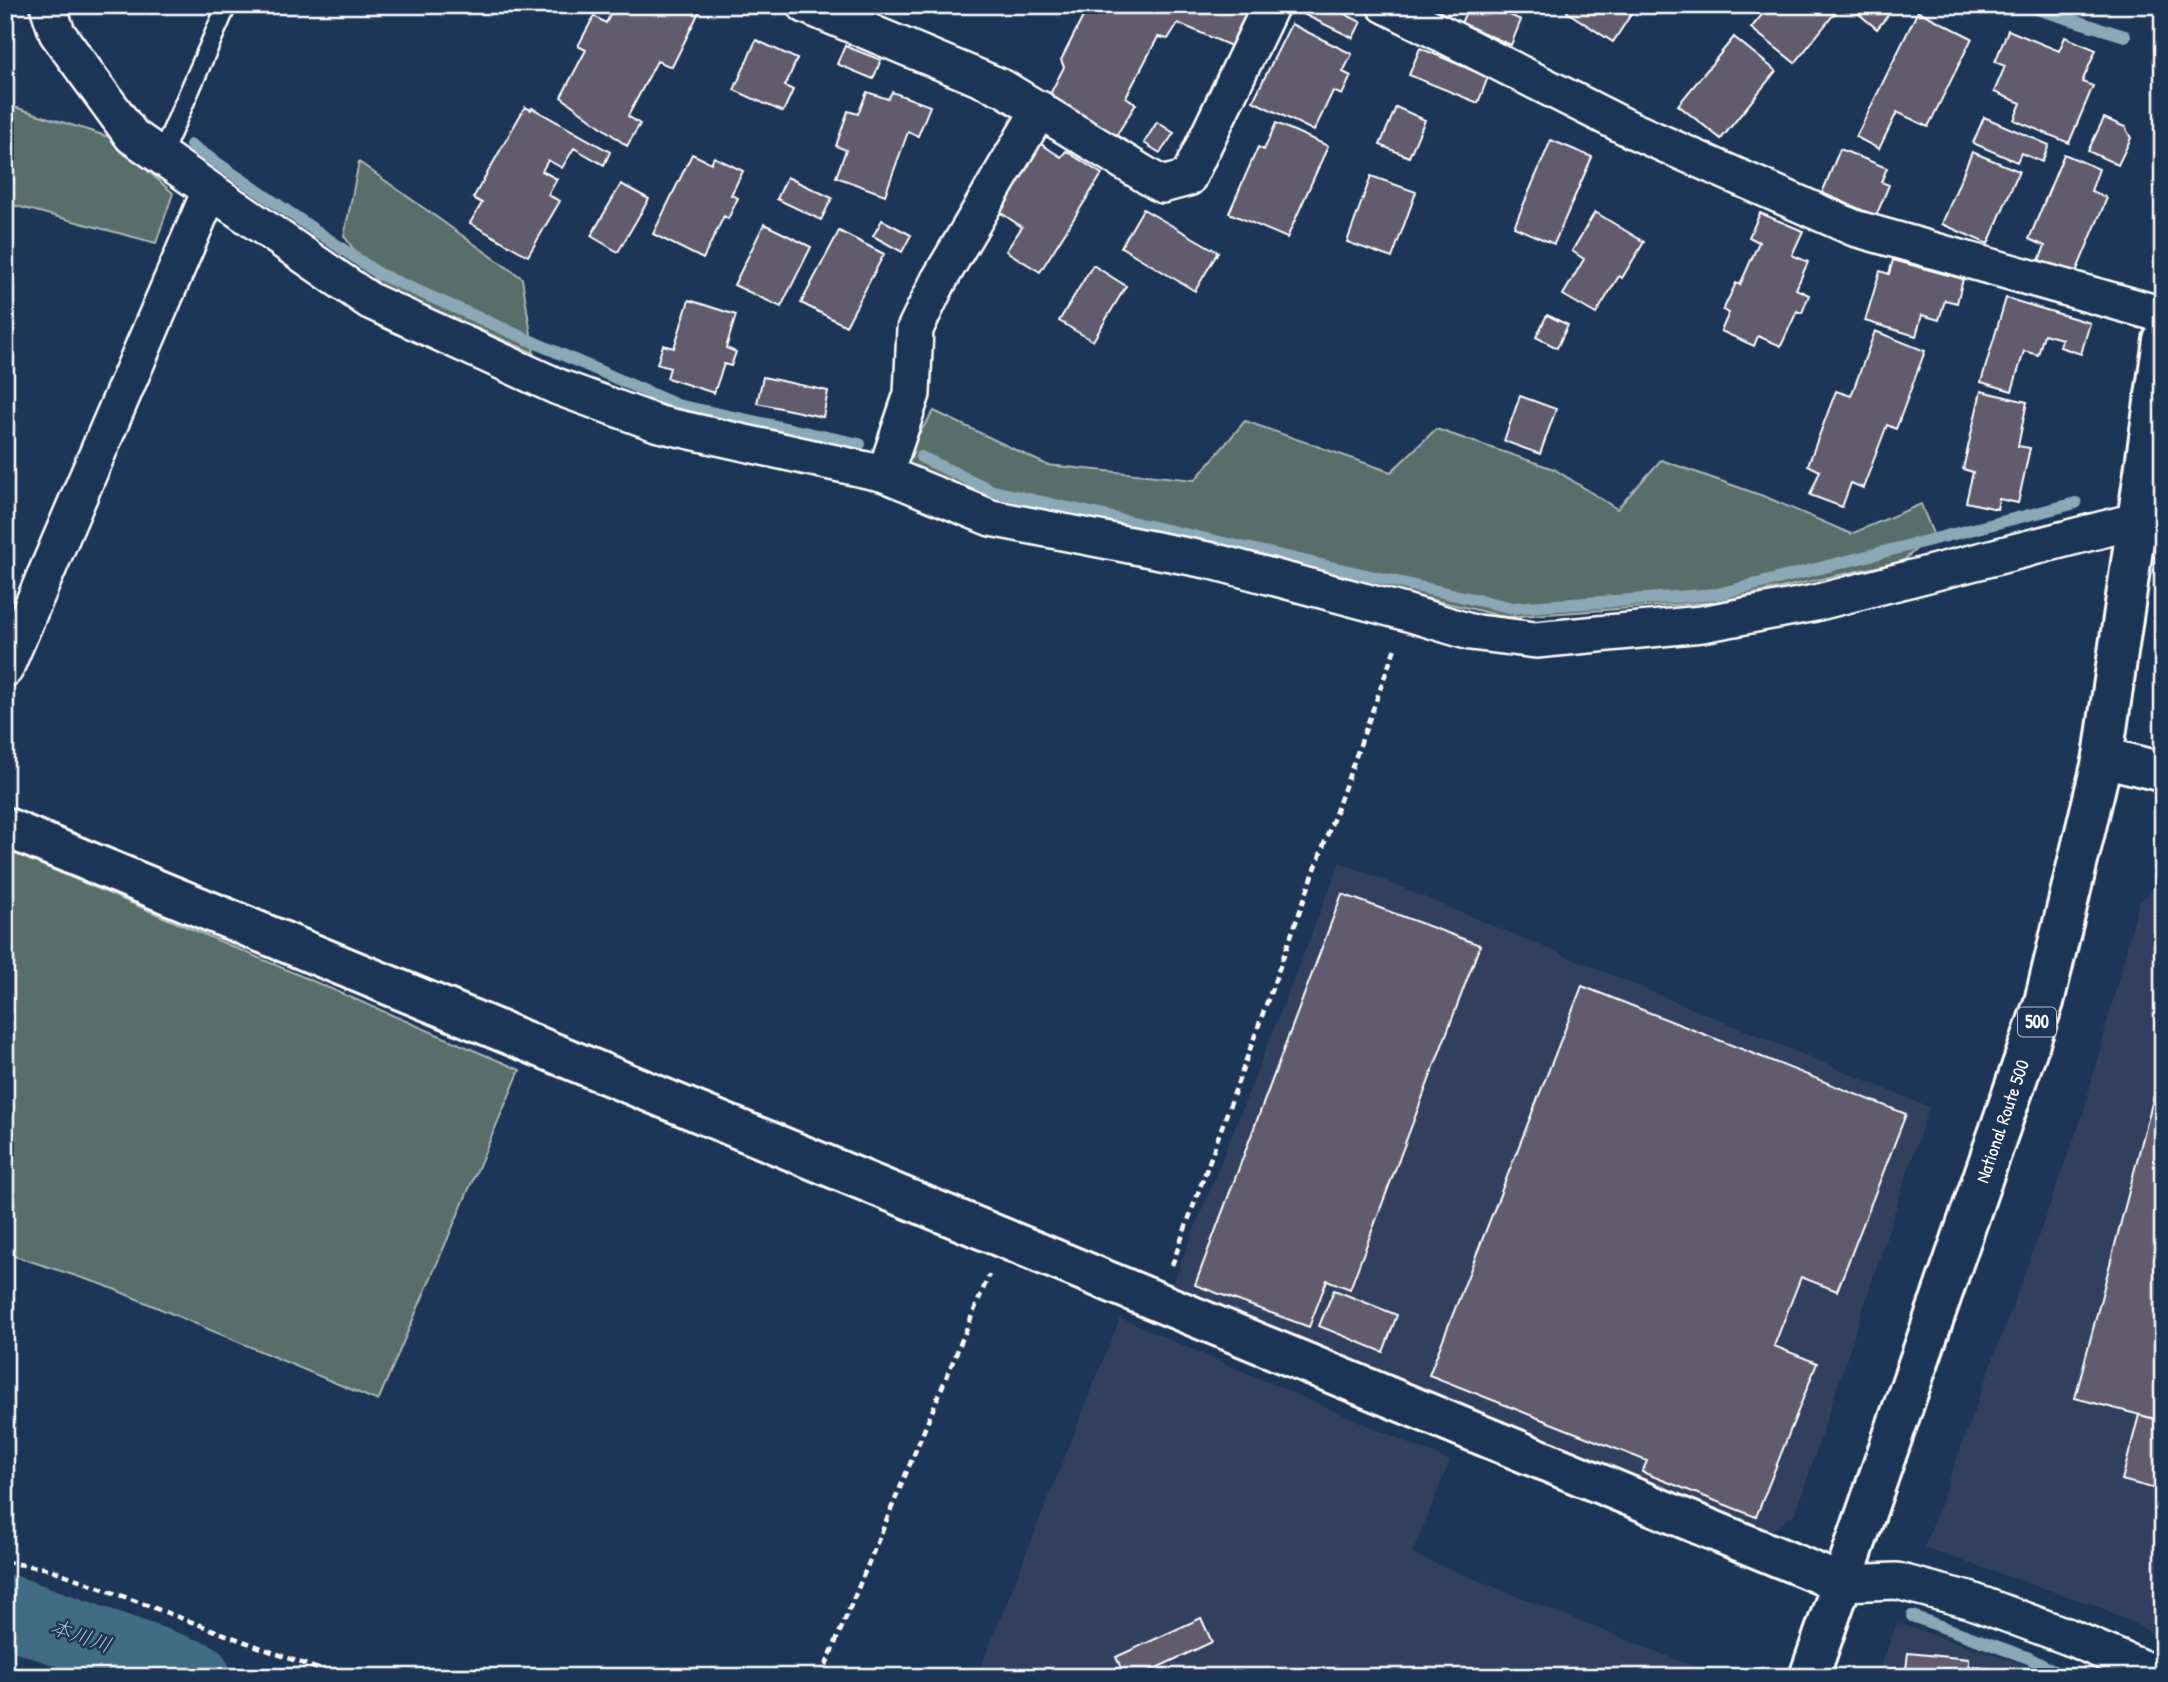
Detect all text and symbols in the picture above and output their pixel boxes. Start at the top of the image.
road number: 500 [2018,1007,2056,1036]
street label: National Route 500 [1969,1056,2035,1186]
water label: 本川川 [47,1612,116,1659]

